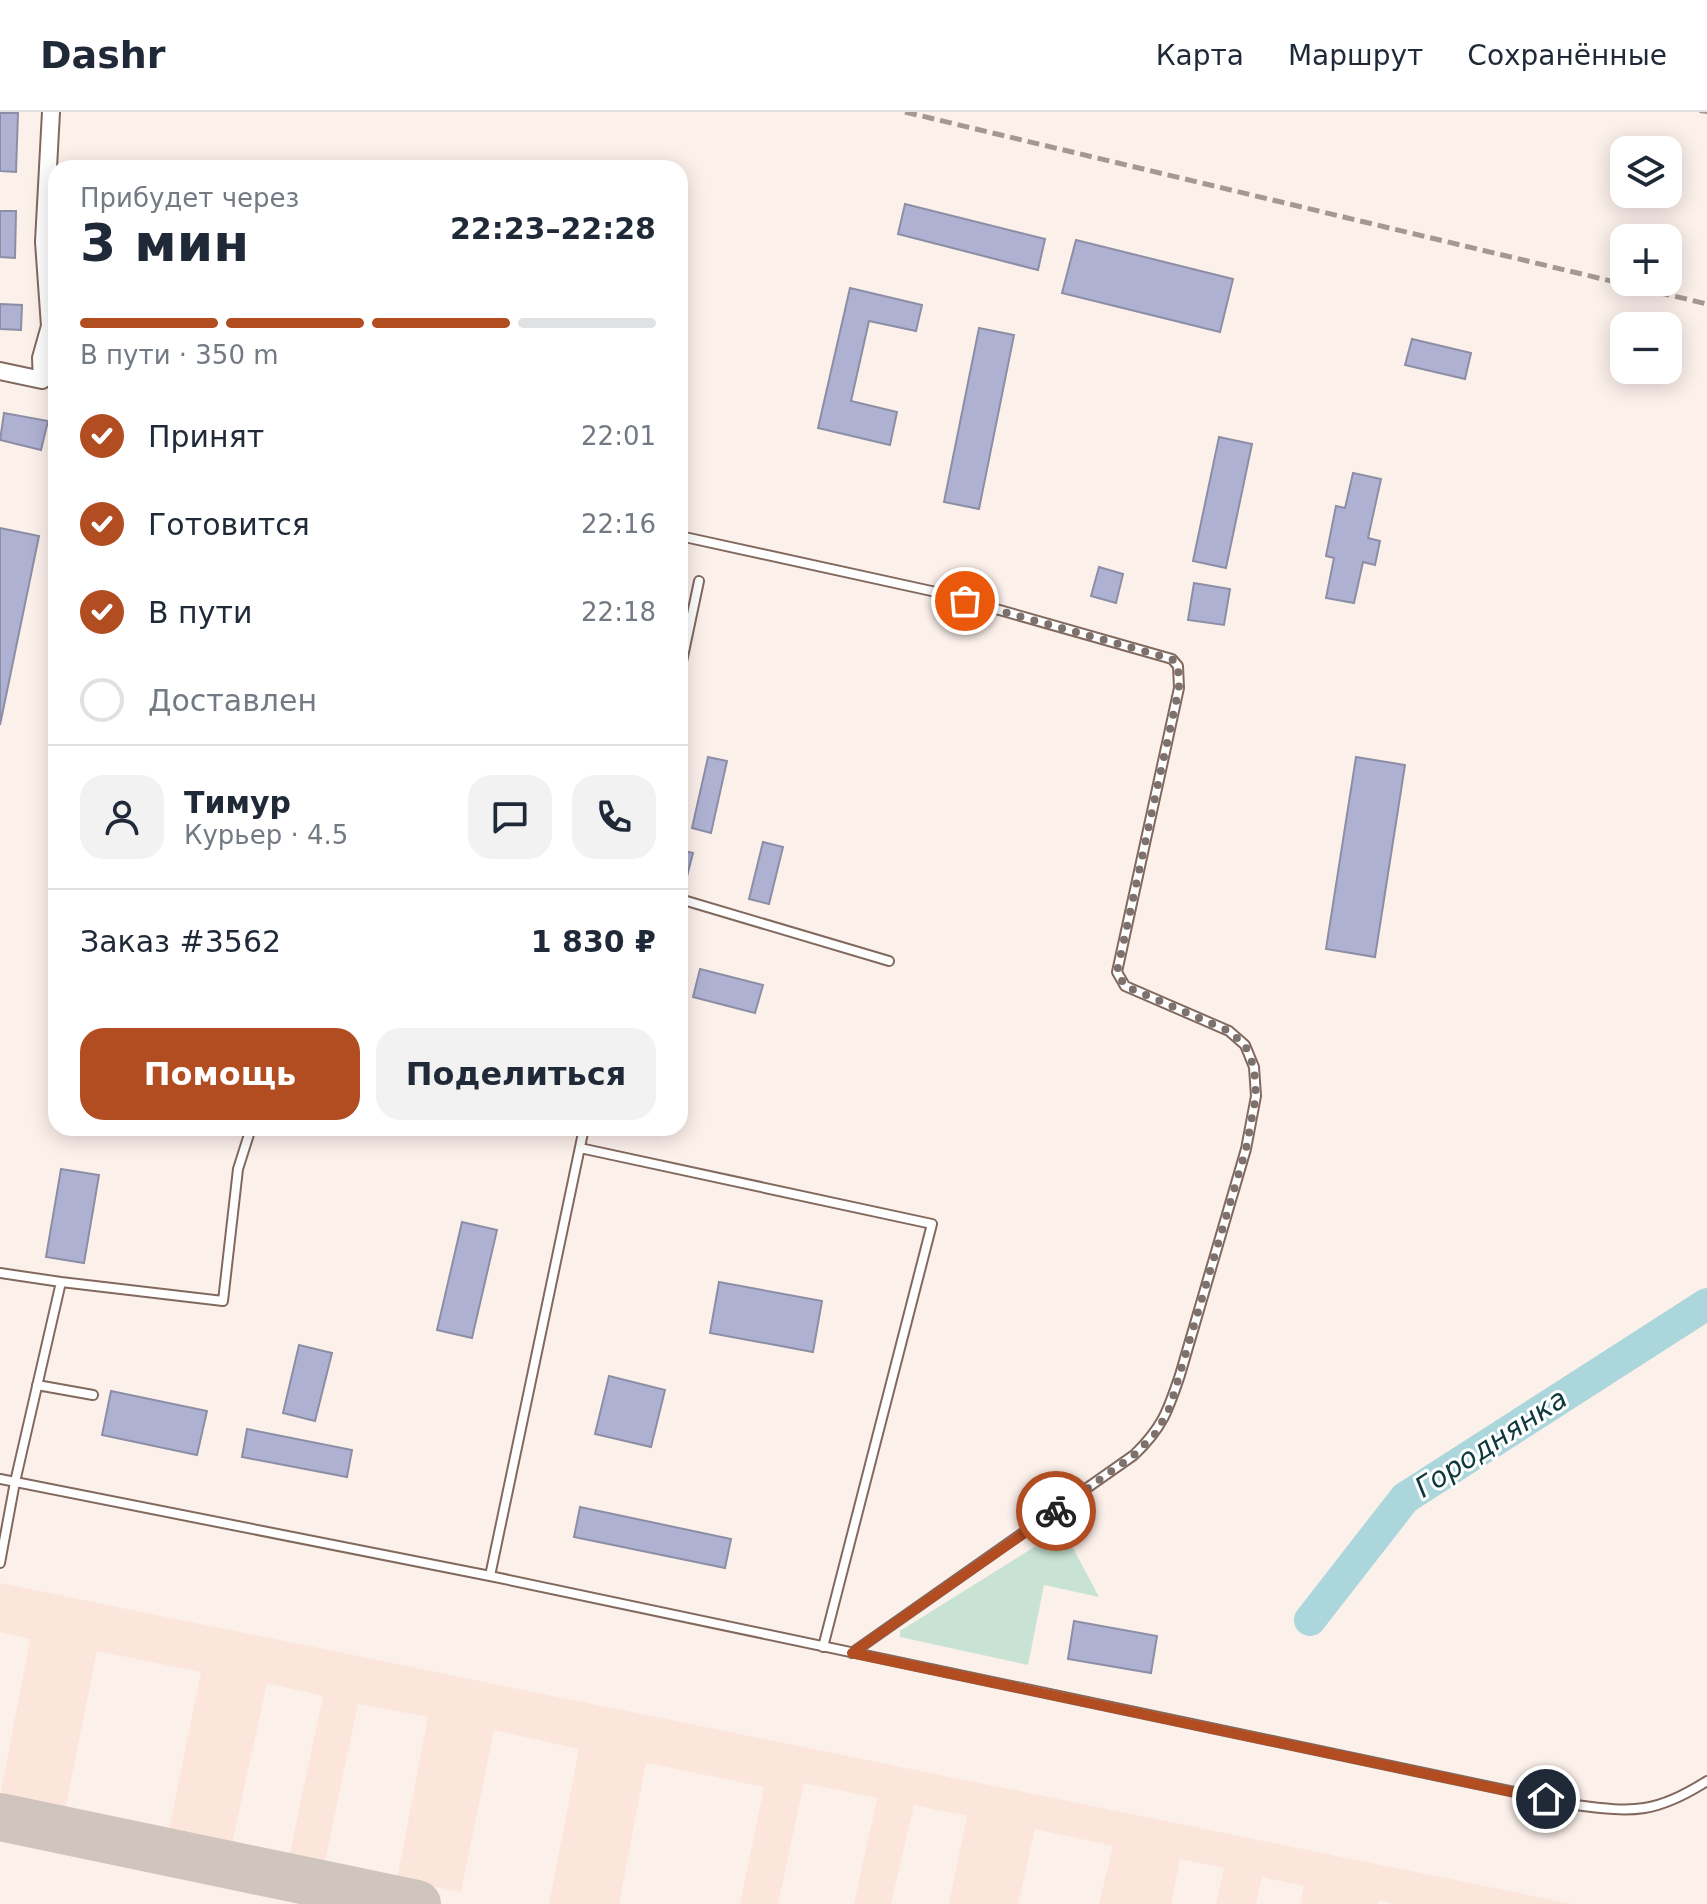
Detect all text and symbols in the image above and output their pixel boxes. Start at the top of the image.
text: Dashr [40,33,166,77]
text: Карта [1156,39,1244,72]
text: Маршрут [1288,39,1423,72]
text: Сохранённые [1467,39,1667,72]
map controls [1610,136,1682,384]
button: layers [1610,136,1682,208]
text: Прибудет через [80,183,299,213]
text: 22:23–22:28 [450,211,656,246]
text: 3 мин [80,213,249,273]
button: + [1610,224,1682,296]
button: − [1610,312,1682,384]
text: В пути · 350 m [80,340,279,370]
icon: check [80,414,124,458]
text: Принят [148,419,264,454]
text: 22:01 [581,421,656,451]
icon: check [80,502,124,546]
text: Готовится [148,507,310,542]
text: 22:16 [581,509,656,539]
pin [931,567,999,635]
icon: bag [943,579,987,623]
icon: check [80,590,124,634]
text: В пути [148,595,252,630]
text: 22:18 [581,597,656,627]
text: Доставлен [148,683,317,718]
button: person [80,775,164,859]
button: chat [468,775,552,859]
button: phone [572,775,656,859]
text: Тимур [184,785,291,820]
text: Курьер · 4.5 [184,820,348,850]
text: Заказ #3562 [80,924,281,959]
text: 1 830 ₽ [531,924,656,959]
button: Помощь [80,1028,360,1120]
button: Поделиться [376,1028,656,1120]
water label: Городнянка [1409,1382,1573,1504]
courier [1016,1471,1096,1551]
icon: bike [1034,1489,1078,1533]
pin [1512,1765,1580,1833]
icon: home [1524,1777,1568,1821]

